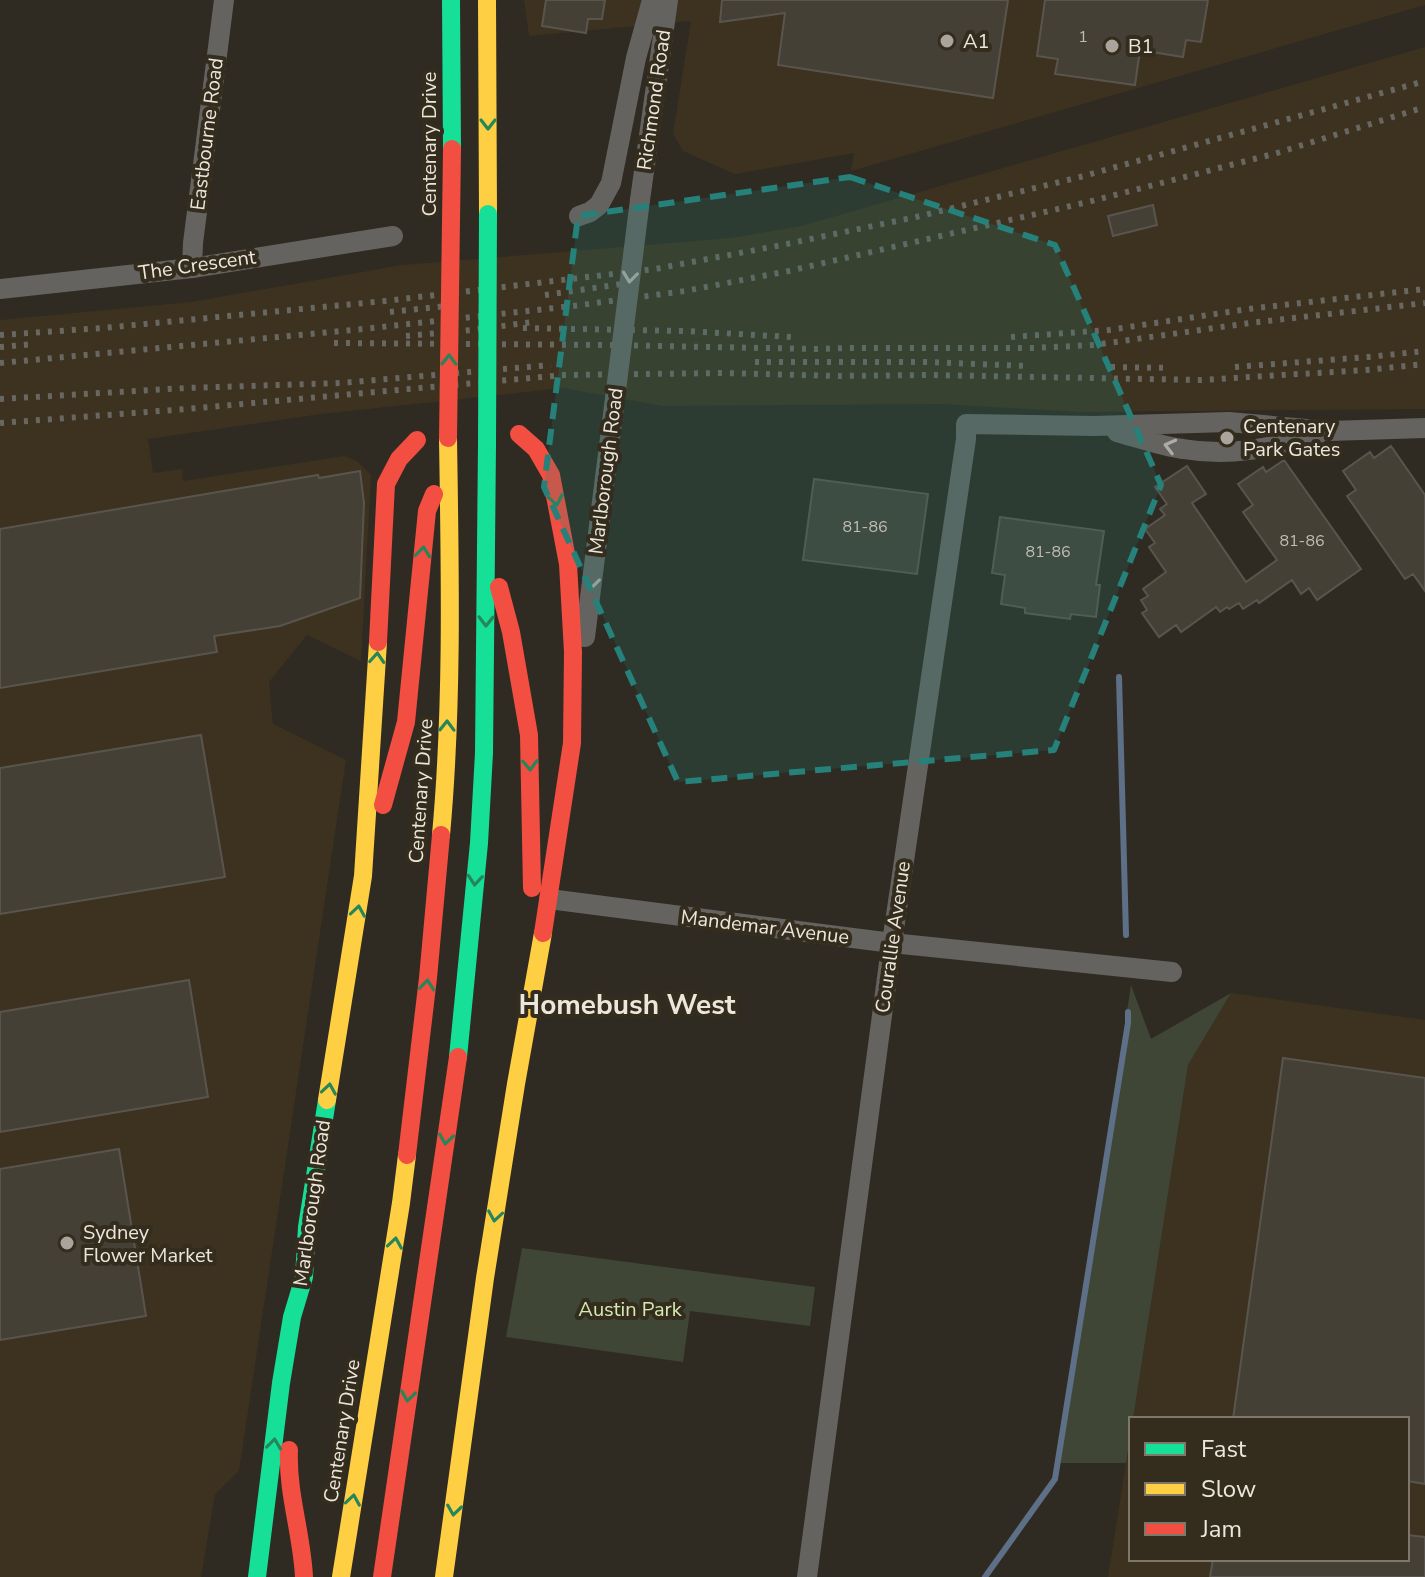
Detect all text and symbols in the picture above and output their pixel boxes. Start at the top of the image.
house number: 1 [1078,26,1088,48]
street label: Richmond Road [631,28,677,172]
place label: A1 [963,28,990,55]
marker: A1 [938,32,956,50]
place label: B1 [1128,33,1154,60]
marker: B1 [1103,37,1121,55]
street label: Eastbourne Road [184,56,230,212]
street label: Centenary Drive [416,72,443,216]
one-way arrow [479,118,497,131]
street label: The Crescent [137,243,258,287]
one-way arrow [622,270,639,284]
one-way arrow [440,353,458,366]
street label: Marlborough Road [582,386,630,556]
place label: Centenary Park Gates [1243,413,1340,463]
marker: Centenary Park Gates [1218,429,1236,447]
one-way arrow [1164,438,1178,455]
one-way arrow [547,492,564,506]
house number: 81-86 [842,516,888,538]
house number: 81-86 [1279,530,1325,552]
house number: 81-86 [1025,541,1071,563]
one-way arrow [414,546,431,559]
one-way arrow [584,576,601,590]
one-way arrow [477,615,494,628]
one-way arrow [368,651,385,664]
street label: Centenary Drive [402,718,440,864]
one-way arrow [439,719,456,732]
one-way arrow [521,759,538,772]
street label: Courallie Avenue [869,859,917,1015]
one-way arrow [467,874,484,887]
street label: Mandemar Avenue [679,903,851,951]
one-way arrow [348,904,365,918]
one-way arrow [418,978,435,991]
district label: Homebush West [519,986,736,1024]
one-way arrow [320,1082,337,1096]
street label: Marlborough Road [287,1118,337,1288]
one-way arrow [438,1132,455,1146]
one-way arrow [487,1209,504,1223]
place label: Sydney Flower Market [83,1219,214,1269]
marker: Sydney Flower Market [58,1234,76,1252]
one-way arrow [385,1236,402,1250]
park label: Austin Park [578,1296,683,1323]
street label: Centenary Drive [317,1357,367,1505]
one-way arrow [400,1389,417,1403]
legend [1129,1417,1409,1561]
text: Fast [1201,1433,1247,1465]
one-way arrow [265,1437,282,1451]
text: Slow [1201,1473,1256,1505]
one-way arrow [344,1493,361,1507]
one-way arrow [446,1503,463,1517]
text: Jam [1200,1513,1242,1545]

